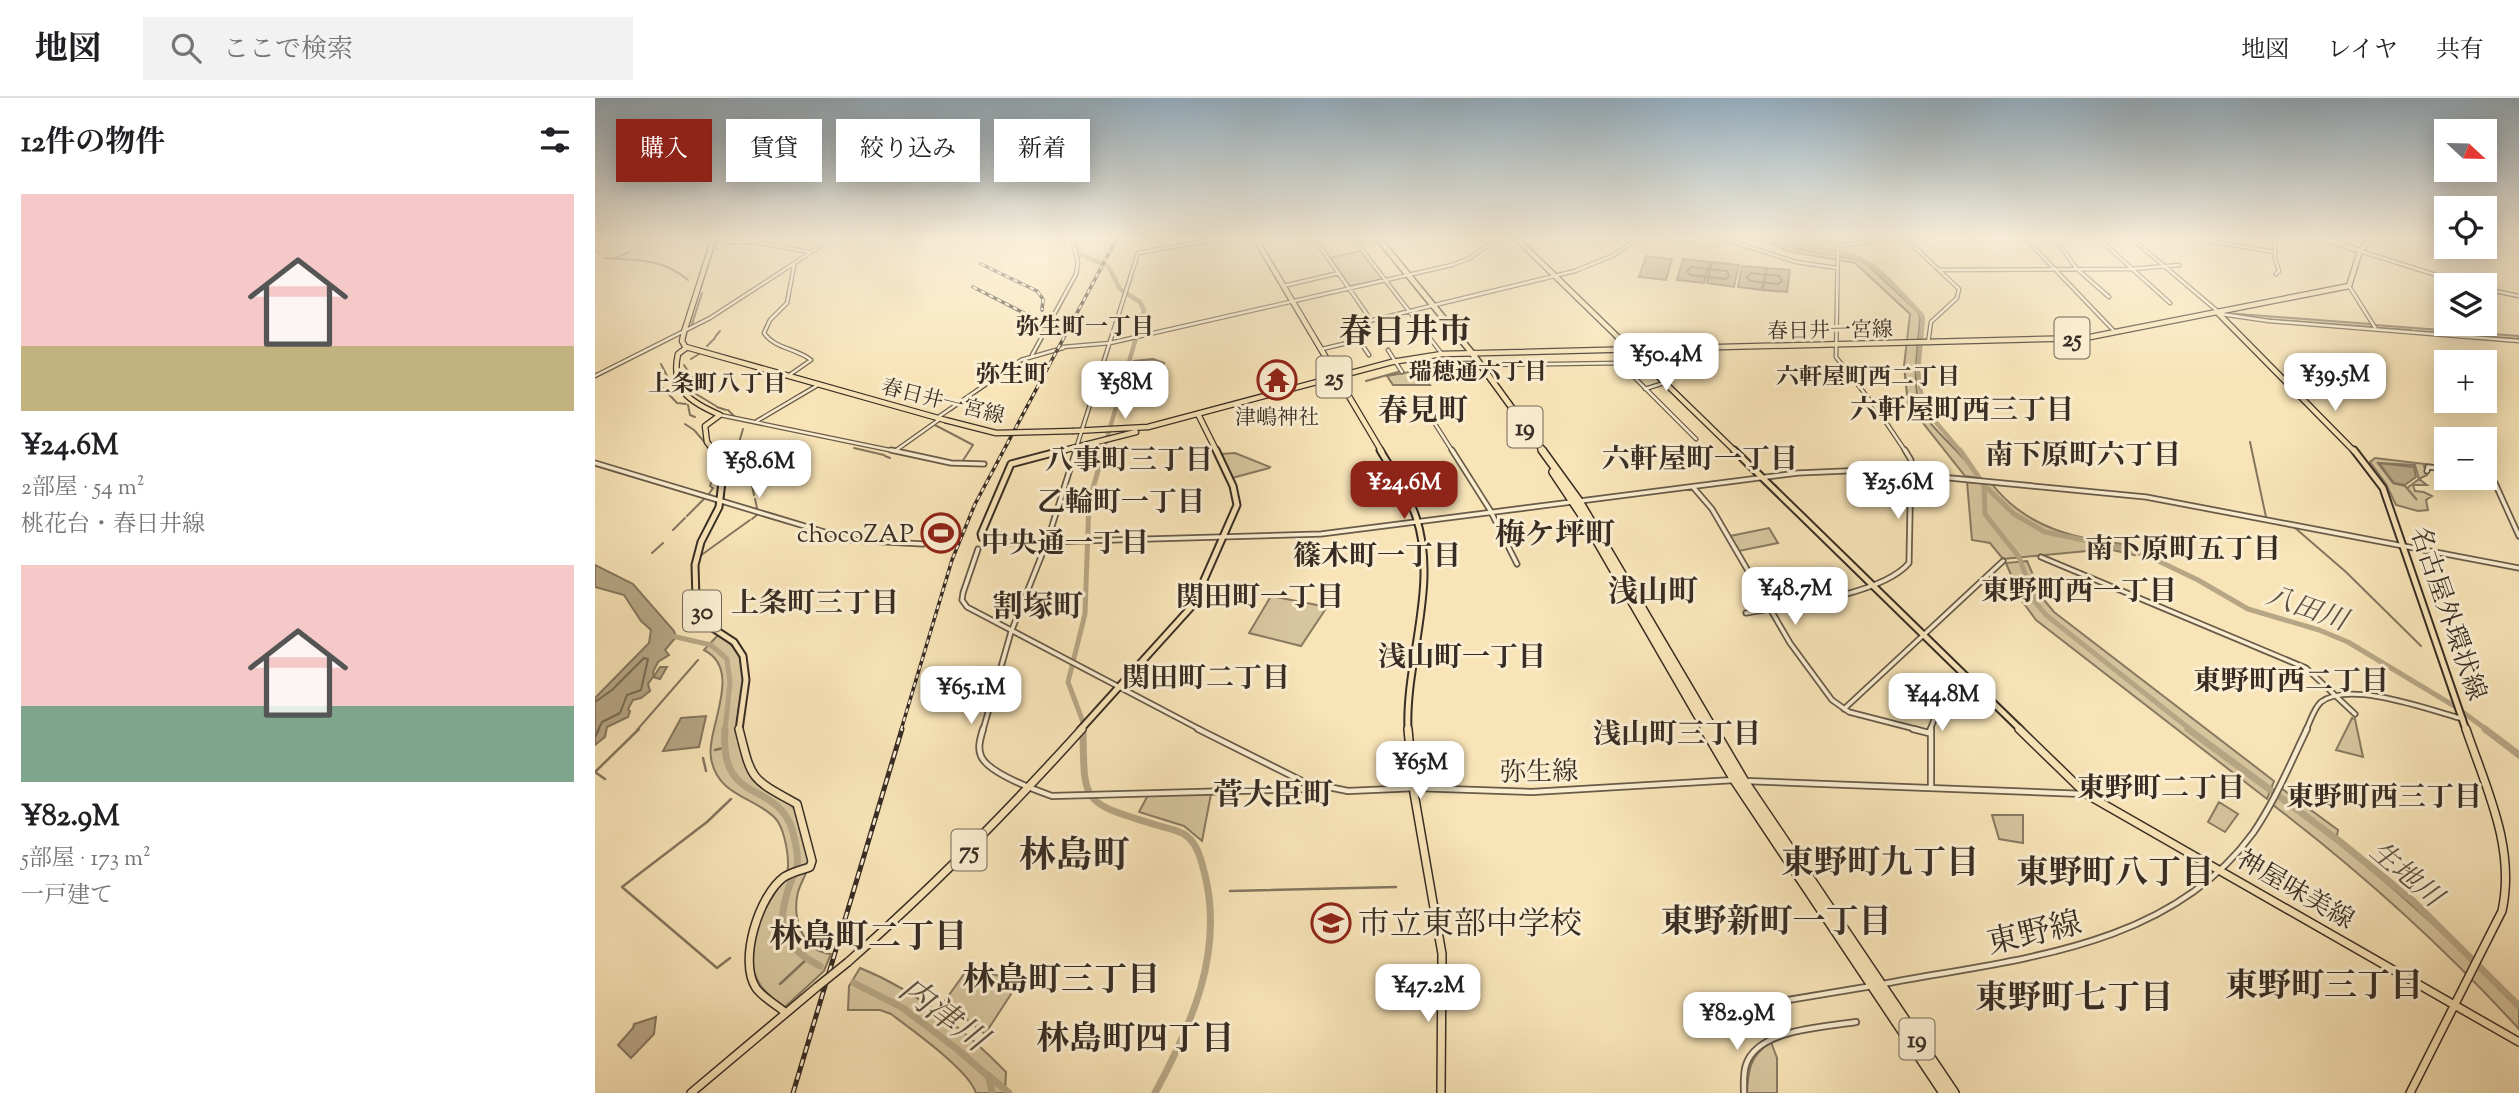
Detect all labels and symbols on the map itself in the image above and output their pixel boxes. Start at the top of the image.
north arrow [2434,119,2497,182]
district label: 春日井市 [1339,310,1471,358]
district label: 弥生町一丁目 [1016,312,1154,345]
street label: 春日井一宮線 [1767,316,1893,348]
road number: 25 [2055,318,2089,358]
pin: ¥50.4M [1609,334,1723,393]
pin: ¥39.5M [2278,354,2392,413]
road number: 25 [1317,356,1351,398]
district label: 瑞穂通六丁目 [1409,357,1547,390]
district label: 弥生町 [976,359,1048,393]
temple icon: 津嶋神社 [1256,359,1298,401]
pin: ¥58M [1084,362,1166,421]
district label: 六軒屋町西二丁目 [1776,362,1960,395]
district label: 上条町八丁目 [648,369,786,402]
street label: 春日井一宮線 [878,373,1007,433]
district label: 春見町 [1378,391,1468,434]
district label: 六軒屋町西三丁目 [1850,392,2074,432]
place label: 津嶋神社 [1235,404,1319,434]
road number: 19 [1507,406,1543,448]
district label: 南下原町六丁目 [1985,437,2181,477]
pin: ¥58.6M [702,440,816,500]
district label: 六軒屋町一丁目 [1602,441,1798,481]
district label: 八事町三丁目 [1045,442,1213,482]
pin: ¥24.6M [1347,462,1461,521]
pin: ¥25.6M [1841,462,1955,521]
district label: 乙輪町一丁目 [1037,484,1205,524]
sports icon: chocoZAP [920,512,962,554]
district label: 梅ケ坪町 [1495,515,1615,558]
place label: chocoZAP [797,517,914,554]
street label: 名古屋外環状線 [2400,522,2494,706]
district label: 中央通一丁目 [981,525,1149,565]
district label: 南下原町五丁目 [2085,531,2281,571]
district label: 篠木町一丁目 [1293,538,1461,578]
pin: ¥48.7M [1738,568,1852,627]
district label: 浅山町 [1608,572,1698,615]
district label: 東野町西一丁目 [1981,573,2177,613]
water label: 八田川 [2260,577,2355,643]
district label: 関田町一丁目 [1176,579,1344,619]
district label: 上条町三丁目 [731,585,899,625]
district label: 割塚町 [993,587,1083,630]
road number: 30 [683,590,721,632]
district label: 浅山町一丁目 [1378,639,1546,679]
district label: 関田町二丁目 [1122,660,1290,700]
district label: 東野町西二丁目 [2193,663,2389,703]
pin: ¥65.1M [914,666,1028,726]
pin: ¥44.8M [1885,674,1999,733]
district label: 浅山町三丁目 [1593,716,1761,756]
pin: ¥65M [1379,742,1461,801]
street label: 弥生線 [1500,754,1578,793]
district label: 東野町二丁目 [2077,770,2245,810]
district label: 菅大臣町 [1213,775,1333,818]
district label: 東野町西三丁目 [2286,779,2482,819]
road number: 75 [951,830,987,870]
district label: 林島町 [1019,831,1130,885]
water label: 生地川 [2360,833,2452,920]
district label: 東野町九丁目 [1781,841,1979,889]
street label: 神屋味美線 [2229,843,2360,940]
district label: 東野町八丁目 [2016,851,2214,899]
district label: 東野新町一丁目 [1661,900,1892,948]
school or university icon: 市立東部中学校 [1310,902,1352,944]
street label: 東野線 [1983,902,2087,968]
place label: 市立東部中学校 [1358,903,1582,949]
district label: 林島町二丁目 [769,915,967,963]
district label: 林島町三丁目 [962,958,1160,1006]
pin: ¥47.2M [1371,964,1485,1024]
district label: 東野町三丁目 [2225,964,2423,1012]
water label: 内津川 [887,968,998,1067]
district label: 東野町七丁目 [1975,976,2173,1024]
pin: ¥82.9M [1680,992,1794,1052]
district label: 林島町四丁目 [1036,1017,1234,1065]
road number: 19 [1899,1018,1935,1059]

